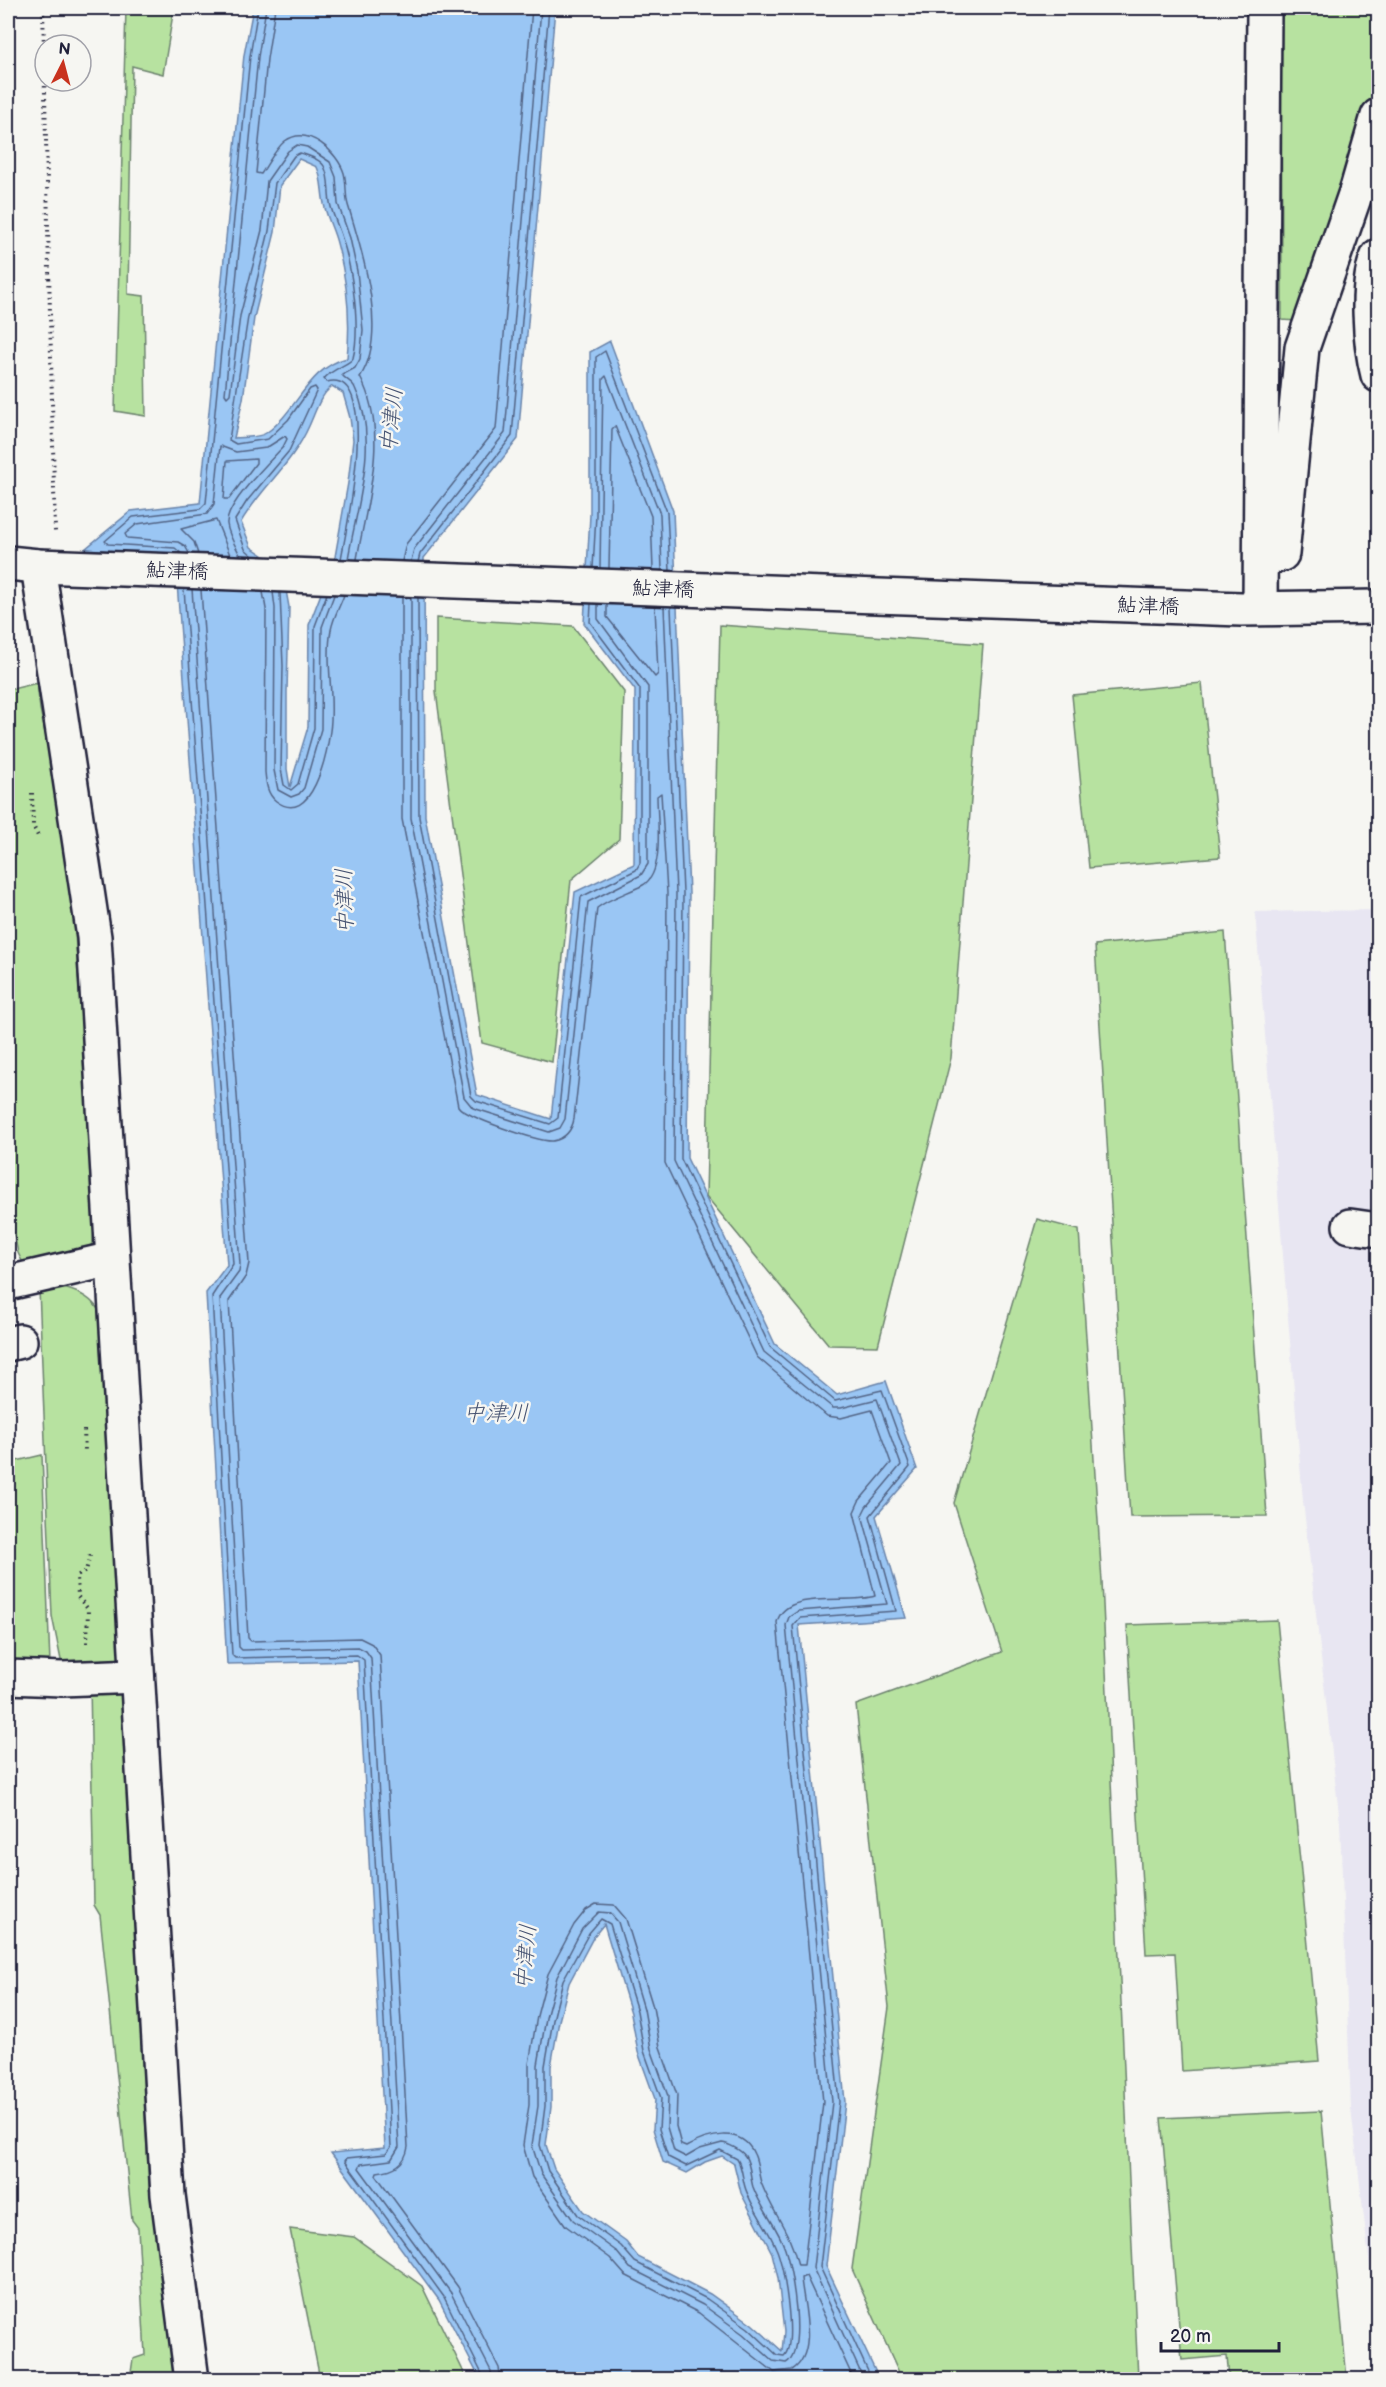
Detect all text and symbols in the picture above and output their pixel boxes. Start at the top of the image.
north arrow [33,33,93,93]
text: N [57,39,71,60]
water label: 中津川 [375,386,409,454]
street label: 鮎津橋 [145,557,209,585]
street label: 鮎津橋 [631,575,695,603]
street label: 鮎津橋 [1116,592,1180,620]
water label: 中津川 [331,868,359,934]
water label: 中津川 [463,1400,529,1427]
water label: 中津川 [510,1923,542,1991]
scale bar [1161,2315,1280,2353]
text: 20 m [1170,2326,1211,2347]

